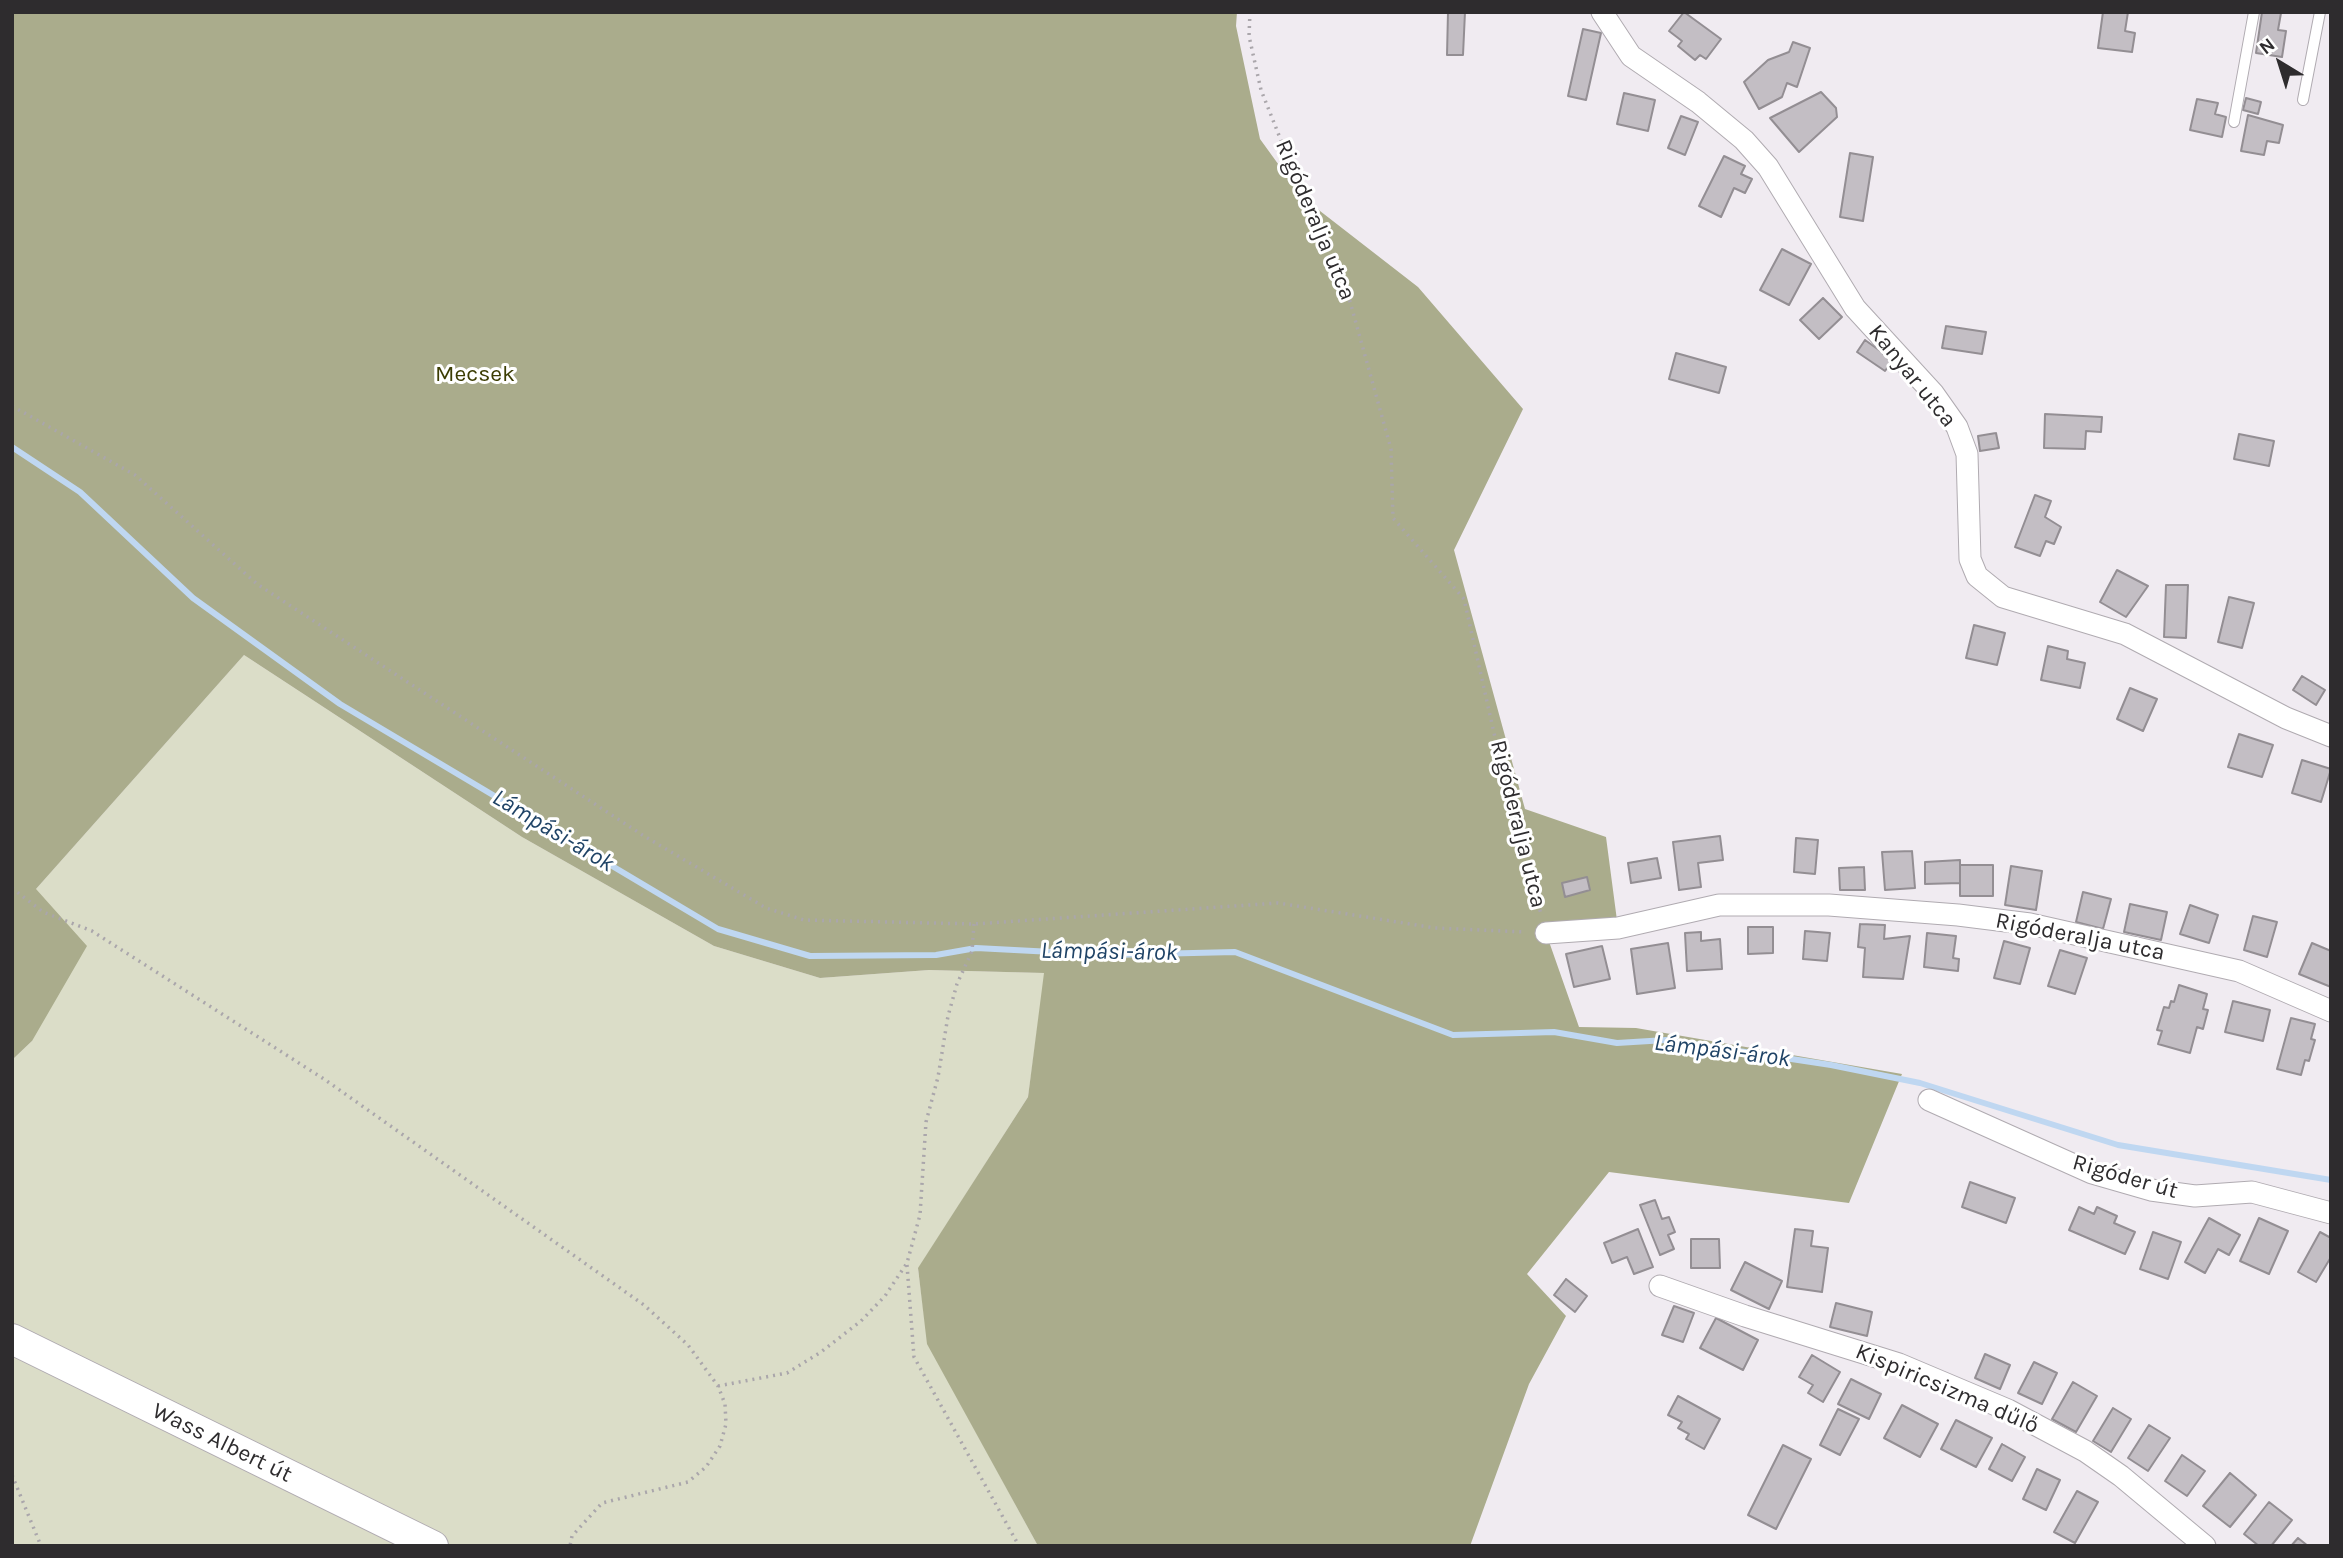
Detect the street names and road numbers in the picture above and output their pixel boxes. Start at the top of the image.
street label: Rigóderalja utca [1269,136,1361,304]
street label: Kanyar utca [1862,319,1962,433]
street label: Rigóderalja utca [1484,737,1552,911]
street label: Rigóderalja utca [1993,907,2167,967]
street label: Rigóder út [2069,1149,2181,1205]
street label: Kispiricsizma dűlő [1851,1338,2043,1440]
street label: Wass Albert út [148,1397,296,1489]

